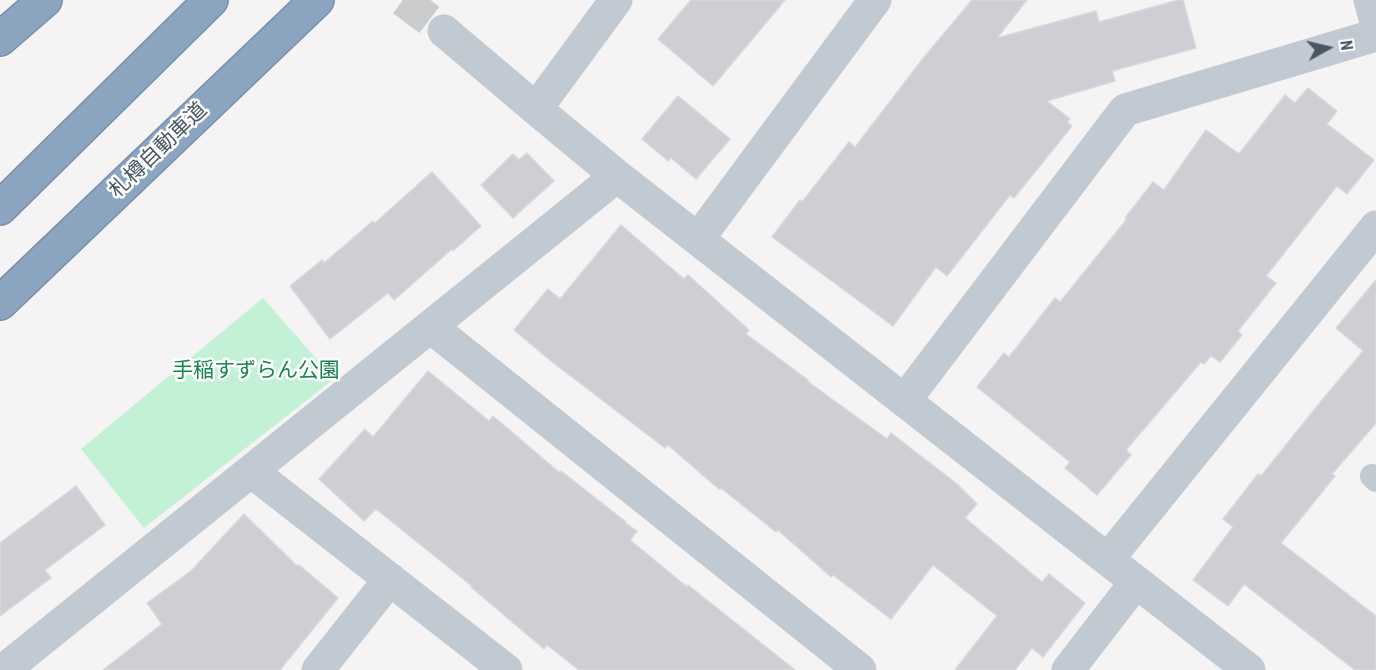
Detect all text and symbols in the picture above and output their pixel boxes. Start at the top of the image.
north arrow [1298,18,1358,78]
text: N [1336,39,1356,52]
street label: 札樽自動車道 [105,98,213,204]
park label: 手稲すずらん公園 [172,359,340,385]

